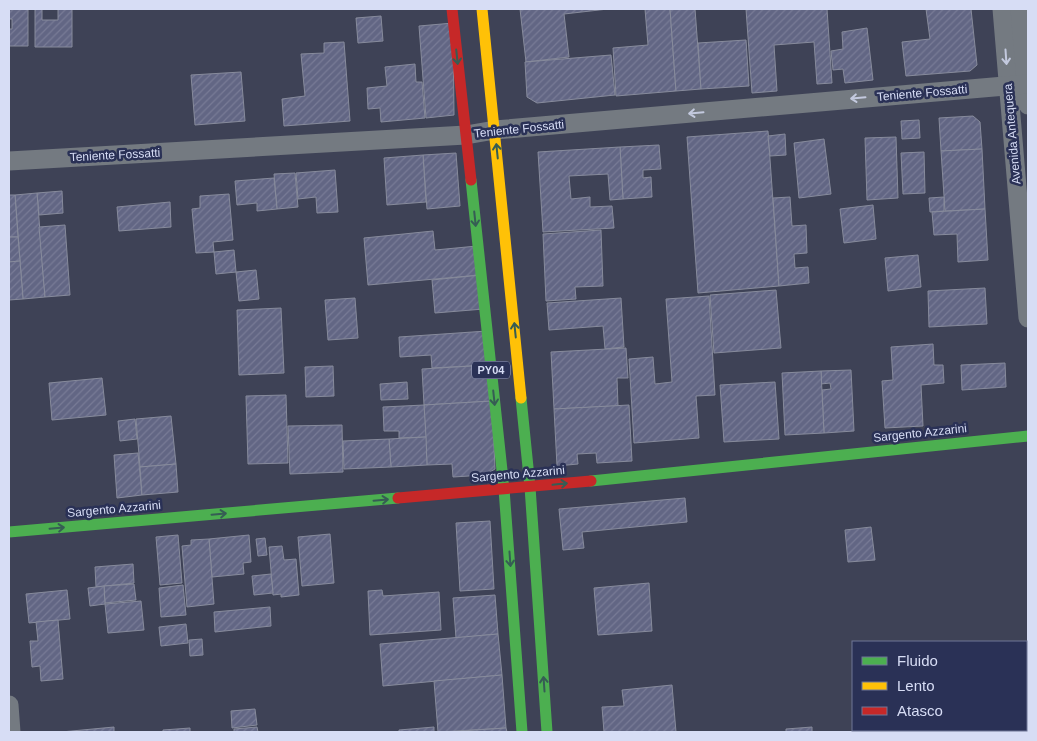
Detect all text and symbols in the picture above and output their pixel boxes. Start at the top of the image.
one-way arrow [452,49,462,65]
one-way arrow [1001,49,1010,65]
street label: Teniente Fossatti [876,82,968,104]
street label: Avenida Antequera [1001,83,1023,185]
one-way arrow [850,94,866,103]
one-way arrow [688,108,704,117]
street label: Teniente Fossatti [473,117,565,141]
one-way arrow [492,143,502,159]
street label: Teniente Fossatti [69,146,161,164]
one-way arrow [470,210,480,226]
one-way arrow [510,322,519,338]
road number: PY04 [472,362,510,378]
one-way arrow [489,389,499,405]
street label: Sargento Azzarini [872,421,968,445]
street label: Sargento Azzarini [471,463,565,485]
one-way arrow [552,479,568,489]
one-way arrow [373,495,389,505]
street label: Sargento Azzarini [67,498,161,520]
one-way arrow [211,509,227,519]
one-way arrow [49,523,65,533]
one-way arrow [505,551,514,567]
legend [852,641,1027,731]
text: Fluido [897,652,938,669]
one-way arrow [539,676,548,692]
text: Lento [897,677,935,694]
text: Atasco [897,702,943,719]

